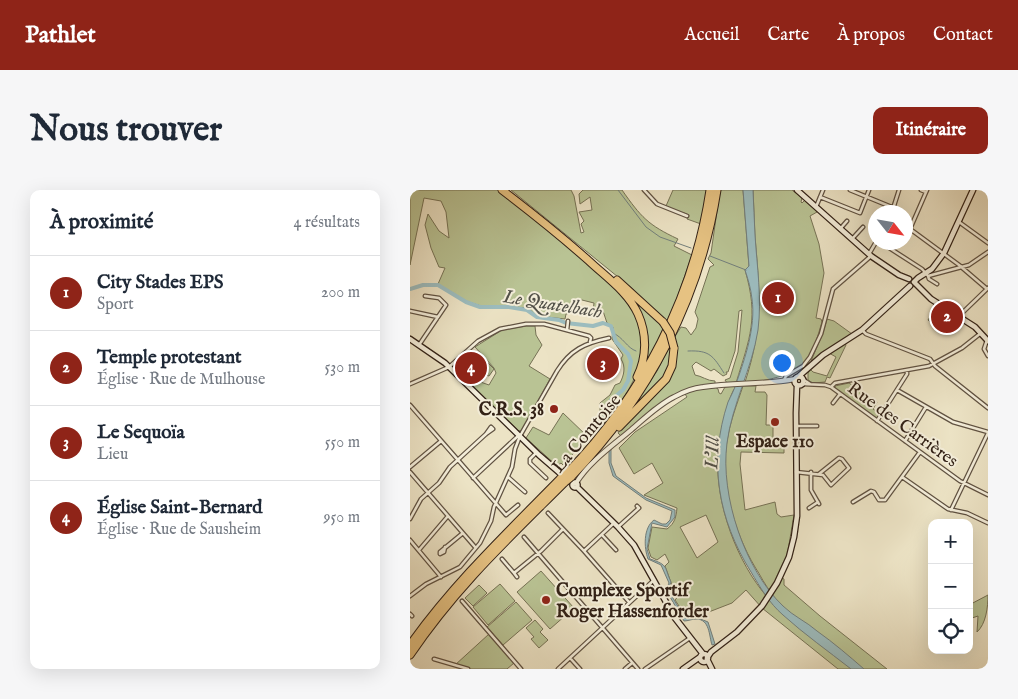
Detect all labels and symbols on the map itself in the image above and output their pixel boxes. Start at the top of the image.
north arrow [868,205,913,250]
pin: 1 [762,279,794,317]
water label: Le Quatelbach [501,285,604,325]
pin: 2 [931,298,963,336]
pin: 3 [587,345,619,383]
pin: 4 [455,349,487,387]
your location [769,350,795,376]
street label: Rue des Carrières [842,377,962,473]
street label: La Comtoise [547,390,627,478]
place label: C.R.S. 38 [479,399,544,422]
marker: C.R.S. 38 [548,403,560,415]
marker: Espace 110 [769,416,781,428]
place label: Espace 110 [736,431,814,454]
water label: L'Ill [700,435,726,471]
place label: Complexe Sportif Roger Hassenforder [556,580,709,624]
marker: Complexe Sportif Roger Hassenforder [540,594,552,606]

